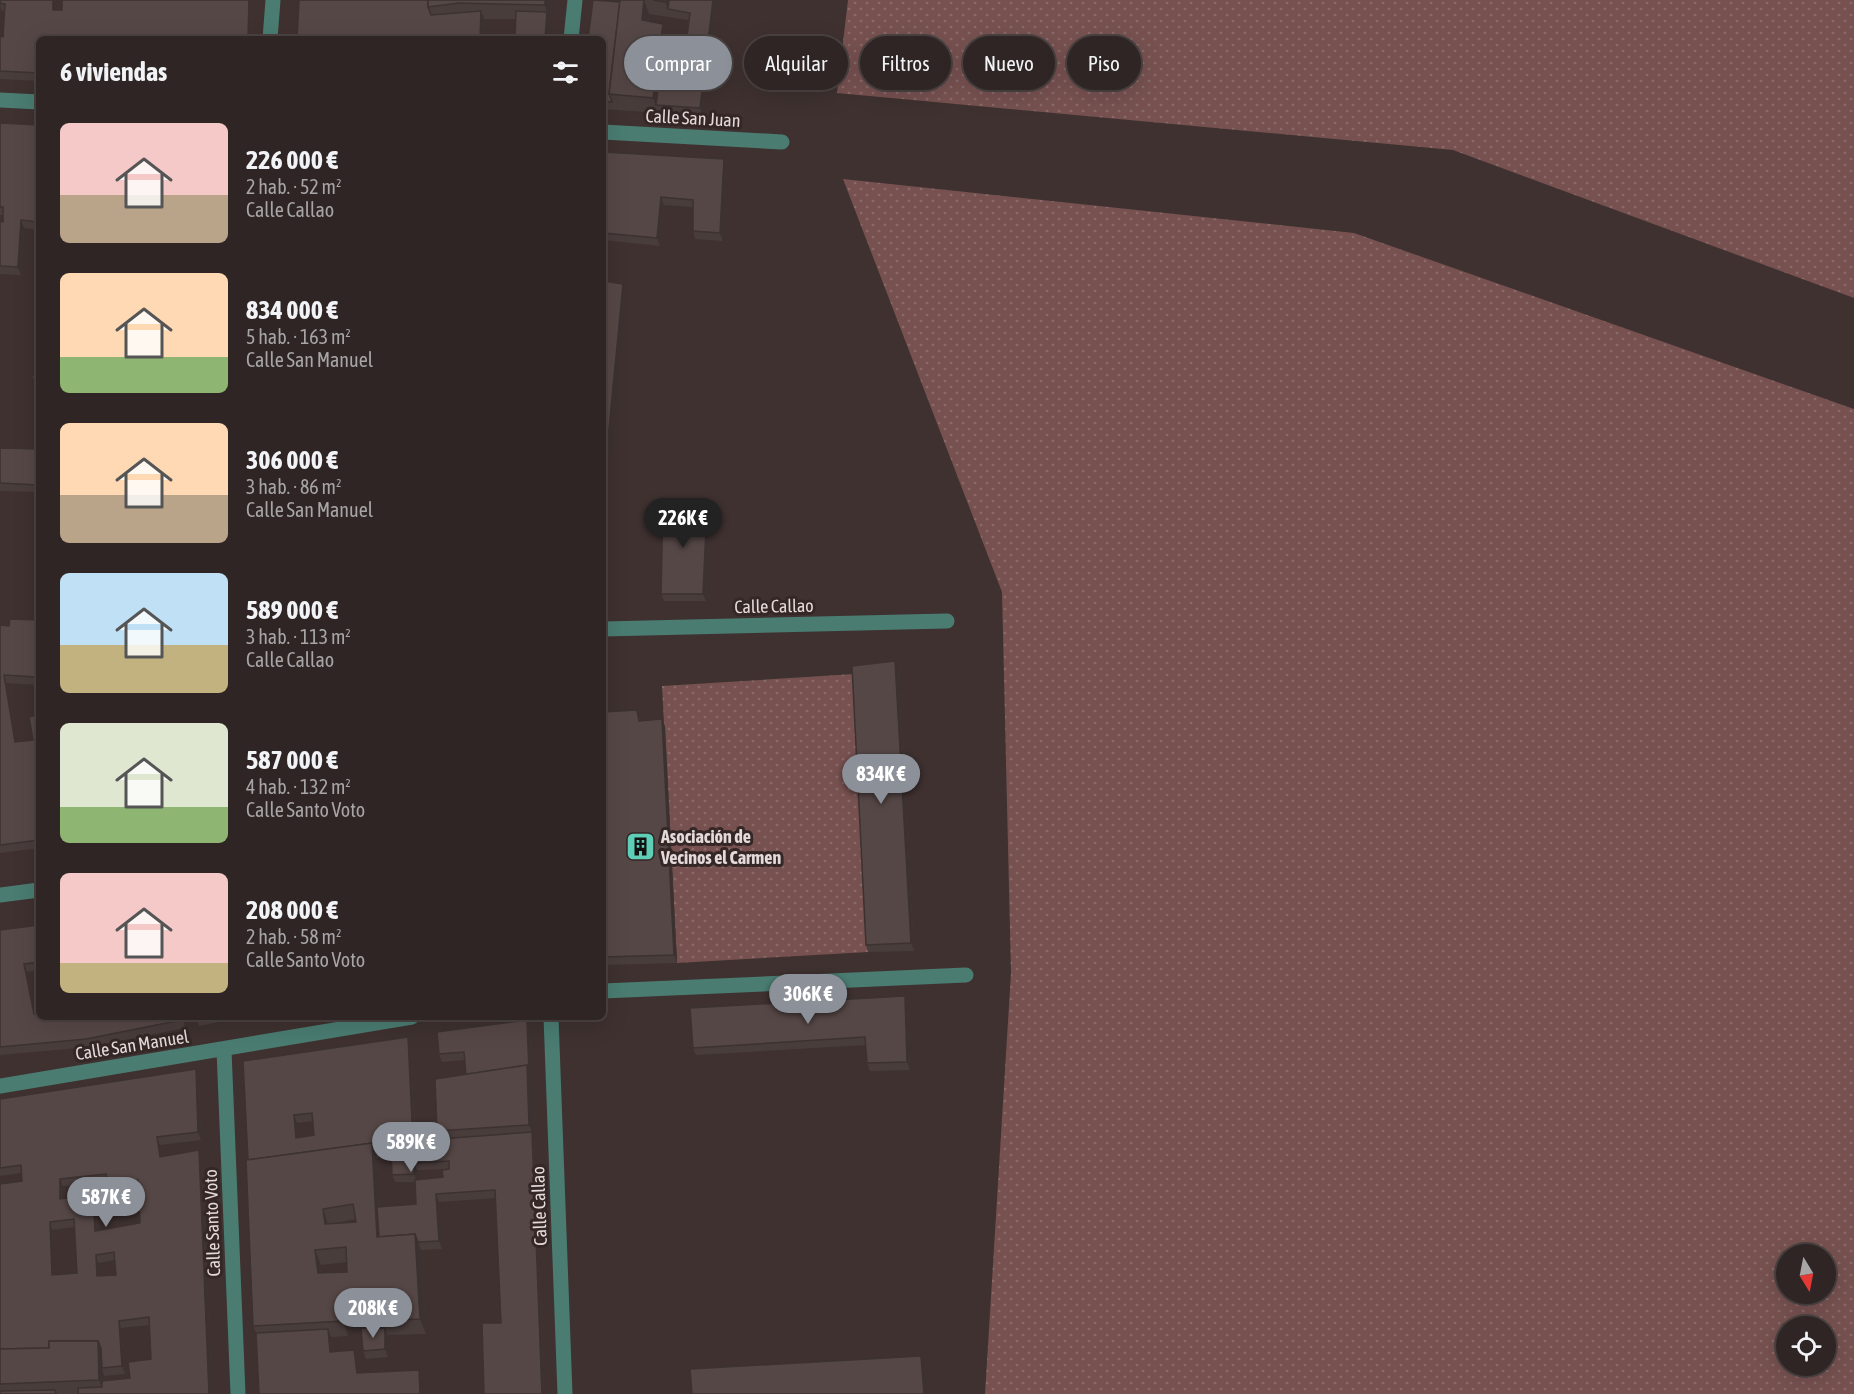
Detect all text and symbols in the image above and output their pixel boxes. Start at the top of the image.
chip: Comprar [624,36,732,90]
chip: Alquilar [744,36,848,90]
chip: Filtros [860,36,951,90]
chip: Nuevo [963,36,1055,90]
chip: Piso [1067,36,1141,90]
icon: filters [549,56,582,89]
text: 6 viviendas [60,57,167,87]
street label: Calle San Juan [645,105,741,131]
text: 226 000 € [246,145,338,175]
icon: home [108,147,180,219]
text: 2 hab. · 52 m² [246,175,341,198]
text: Calle Callao [246,198,334,221]
text: 834 000 € [246,295,338,325]
icon: home [108,297,180,369]
text: 5 hab. · 163 m² [246,325,351,348]
text: Calle San Manuel [246,348,373,371]
text: 306 000 € [246,445,338,475]
icon: home [108,447,180,519]
text: 3 hab. · 86 m² [246,475,341,498]
text: Calle San Manuel [246,498,373,521]
pin: 226K € [634,498,732,549]
text: 226K € [658,506,708,529]
text: 589 000 € [246,595,338,625]
street label: Calle Callao [734,595,814,617]
icon: home [108,597,180,669]
text: 3 hab. · 113 m² [246,625,351,648]
text: Calle Callao [246,648,334,671]
text: 587 000 € [246,745,338,775]
icon: home [108,747,180,819]
pin: 834K € [832,754,930,805]
text: 834K € [856,762,906,785]
text: 4 hab. · 132 m² [246,775,351,798]
text: Calle Santo Voto [246,798,365,821]
place label: Asociación de Vecinos el Carmen [660,826,781,868]
building icon: Asociación de Vecinos el Carmen [624,830,656,862]
text: 208 000 € [246,895,338,925]
icon: home [108,897,180,969]
text: 2 hab. · 58 m² [246,925,341,948]
text: Calle Santo Voto [246,948,365,971]
pin: 306K € [759,974,857,1025]
text: 306K € [783,982,833,1005]
street label: Calle San Manuel [74,1026,190,1064]
pin: 589K € [362,1122,460,1173]
text: 589K € [386,1130,436,1153]
street label: Calle Callao [527,1166,551,1246]
street label: Calle Santo Voto [200,1169,224,1277]
pin: 587K € [57,1177,155,1228]
text: 587K € [81,1185,131,1208]
north arrow [1776,1244,1836,1304]
map controls [1776,1244,1836,1376]
pin: 208K € [324,1288,422,1339]
text: 208K € [348,1296,398,1319]
button: locate [1776,1316,1836,1376]

